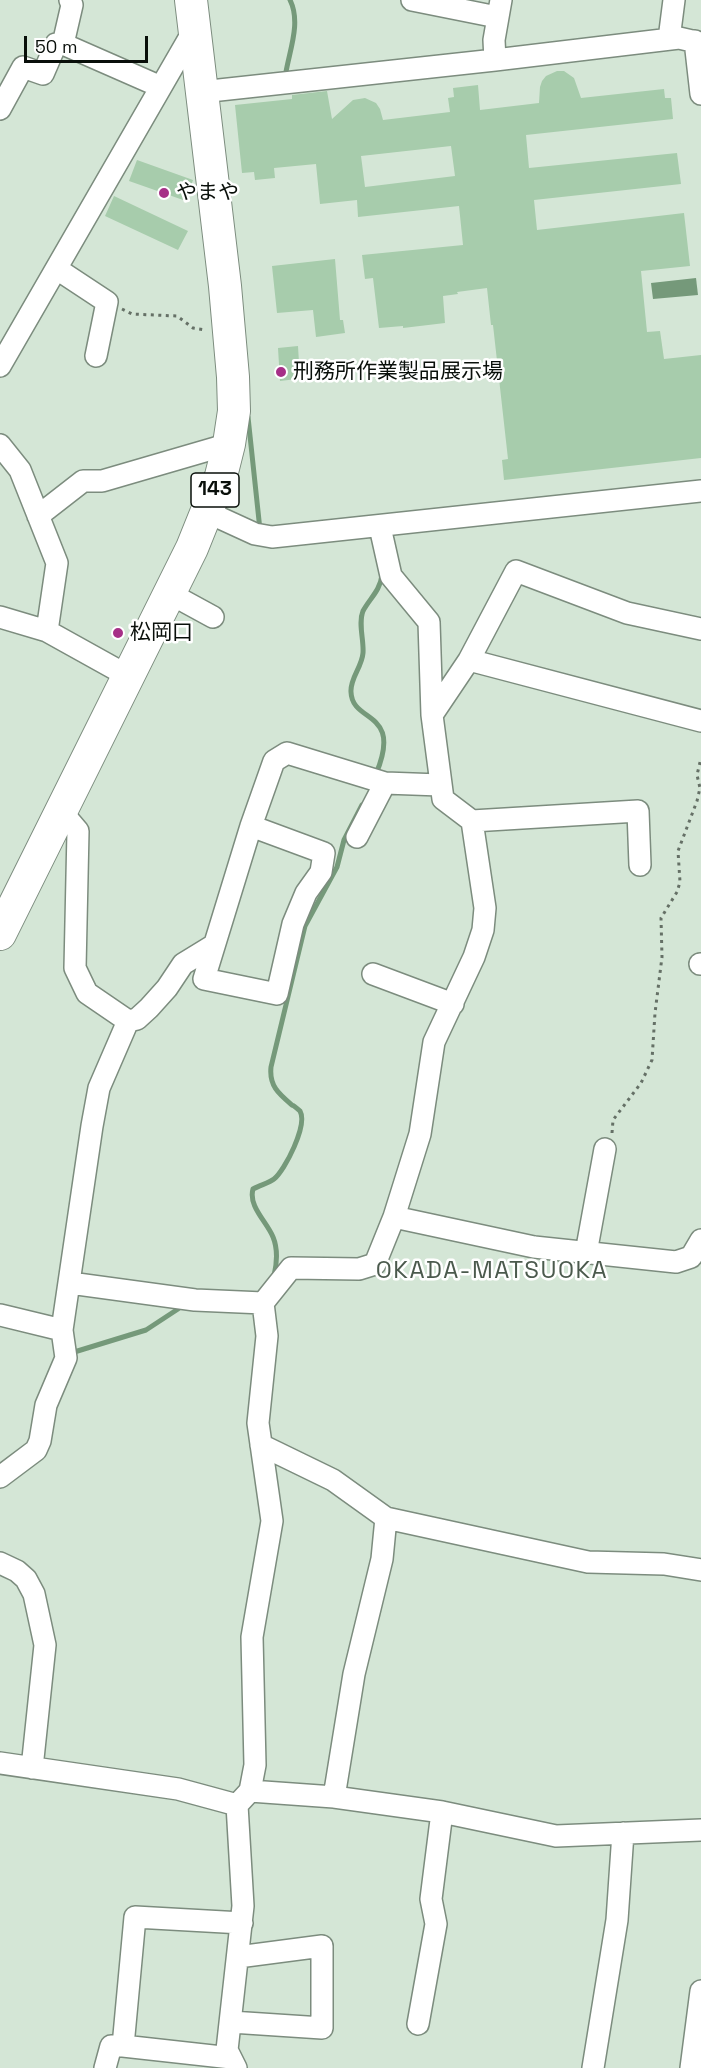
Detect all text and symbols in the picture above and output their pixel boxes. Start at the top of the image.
scale bar [27,24,152,62]
text: 50 m [35,35,77,58]
place label: やまや [176,180,239,206]
marker: やまや [157,186,171,200]
place label: 刑務所作業製品展示場 [293,359,503,385]
marker: 刑務所作業製品展示場 [274,365,288,379]
road number: 143 [191,473,239,507]
place label: 松岡口 [130,620,193,646]
marker: 松岡口 [111,626,125,640]
district label: OKADA-MATSUOKA [376,1257,608,1285]

